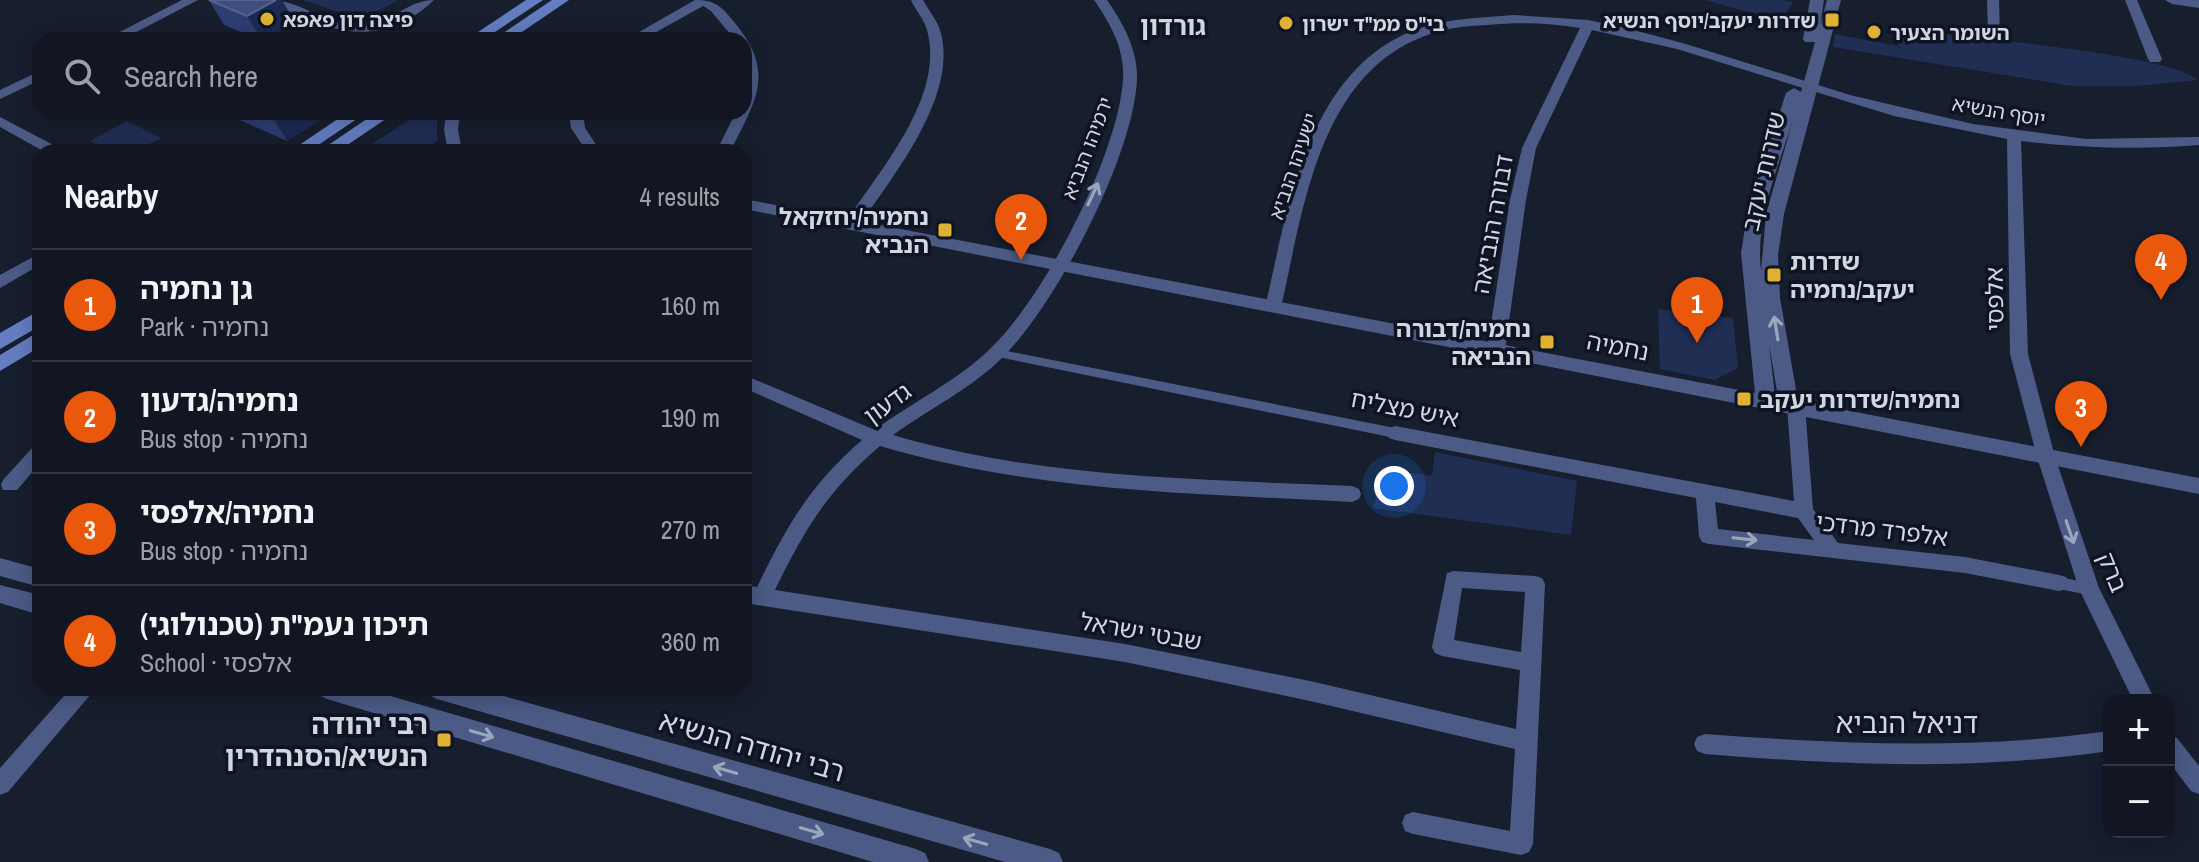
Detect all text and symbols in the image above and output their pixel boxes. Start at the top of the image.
place label: פיצה דון פאפא [283,6,413,33]
place label: שדרות יעקב/יוסף הנשיא [1603,7,1816,34]
district label: גורדון [1140,8,1206,43]
marker: פיצה דון פאפא [258,10,276,28]
place label: בי"ס ממ"ד ישרון [1302,10,1445,37]
marker: שדרות יעקב/יוסף הנשיא [1823,11,1841,29]
marker: בי"ס ממ"ד ישרון [1277,14,1295,32]
place label: השומר הצעיר [1890,19,2010,46]
marker: השומר הצעיר [1865,23,1883,41]
search box [32,32,752,120]
icon: search [60,54,104,98]
text: Search here [124,56,258,96]
street label: יוסף הנשיא [1950,90,2048,132]
street label: ירמיהו הנביא [1055,93,1119,203]
street label: שדרות יעקב [1734,108,1792,234]
street label: ישעיהו הנביא [1262,109,1324,223]
street label: דבורה הנביאה [1464,152,1520,296]
text: Nearby [64,173,159,219]
text: 4 results [639,179,720,214]
one-way arrow [1086,183,1101,207]
pin: 2 [995,194,1047,260]
place label: נחמיה/יחזקאל הנביא [779,200,929,260]
marker: נחמיה/יחזקאל הנביא [936,221,954,239]
pin: 4 [2135,234,2187,300]
place label: שדרות יעקב/נחמיה [1790,245,1915,305]
marker: שדרות יעקב/נחמיה [1765,266,1783,284]
street label: אלפסי [1977,267,2011,331]
text: גן נחמיה [140,268,253,308]
pin: 1 [1671,277,1723,343]
text: 1 [84,288,96,323]
text: 160 m [661,288,720,323]
text: Park · נחמיה [140,309,269,344]
place label: נחמיה/דבורה הנביאה [1396,312,1531,372]
one-way arrow [1768,315,1783,341]
street label: נחמיה [1584,324,1652,368]
marker: נחמיה/דבורה הנביאה [1538,333,1556,351]
street label: גדעון [857,375,917,431]
text: נחמיה/גדעון [140,380,299,420]
pin: 3 [2055,381,2107,447]
street label: איש מצליח [1348,382,1462,434]
place label: נחמיה/שדרות יעקב [1760,383,1961,415]
marker: נחמיה/שדרות יעקב [1735,390,1753,408]
text: 2 [84,400,96,435]
text: 190 m [661,400,720,435]
text: Bus stop · נחמיה [140,421,308,456]
your location [1374,466,1414,506]
text: נחמיה/אלפסי [140,492,315,532]
street label: אלפרד מרדכי [1814,505,1950,553]
text: 3 [84,512,96,547]
text: 270 m [661,512,720,547]
one-way arrow [2063,519,2078,544]
one-way arrow [1731,532,1758,547]
text: Bus stop · נחמיה [140,533,308,568]
street label: ברק [2091,547,2135,597]
text: תיכון נעמ"ת (טכנולוגי) [140,604,429,644]
street label: שבטי ישראל [1078,605,1204,657]
text: 4 [84,624,96,659]
text: 360 m [661,624,720,659]
text: School · אלפסי [140,645,292,680]
map controls [2103,694,2175,838]
button: + [2103,694,2175,766]
street label: רבי יהודה הנשיא [655,701,849,791]
street label: דניאל הנביא [1836,704,1978,742]
place label: רבי יהודה הנשיא/הסנהדרין [225,705,428,775]
one-way arrow [468,727,494,742]
marker: רבי יהודה הנשיא/הסנהדרין [435,731,453,749]
one-way arrow [713,762,739,777]
button: − [2103,766,2175,838]
one-way arrow [798,824,824,839]
one-way arrow [963,833,989,848]

